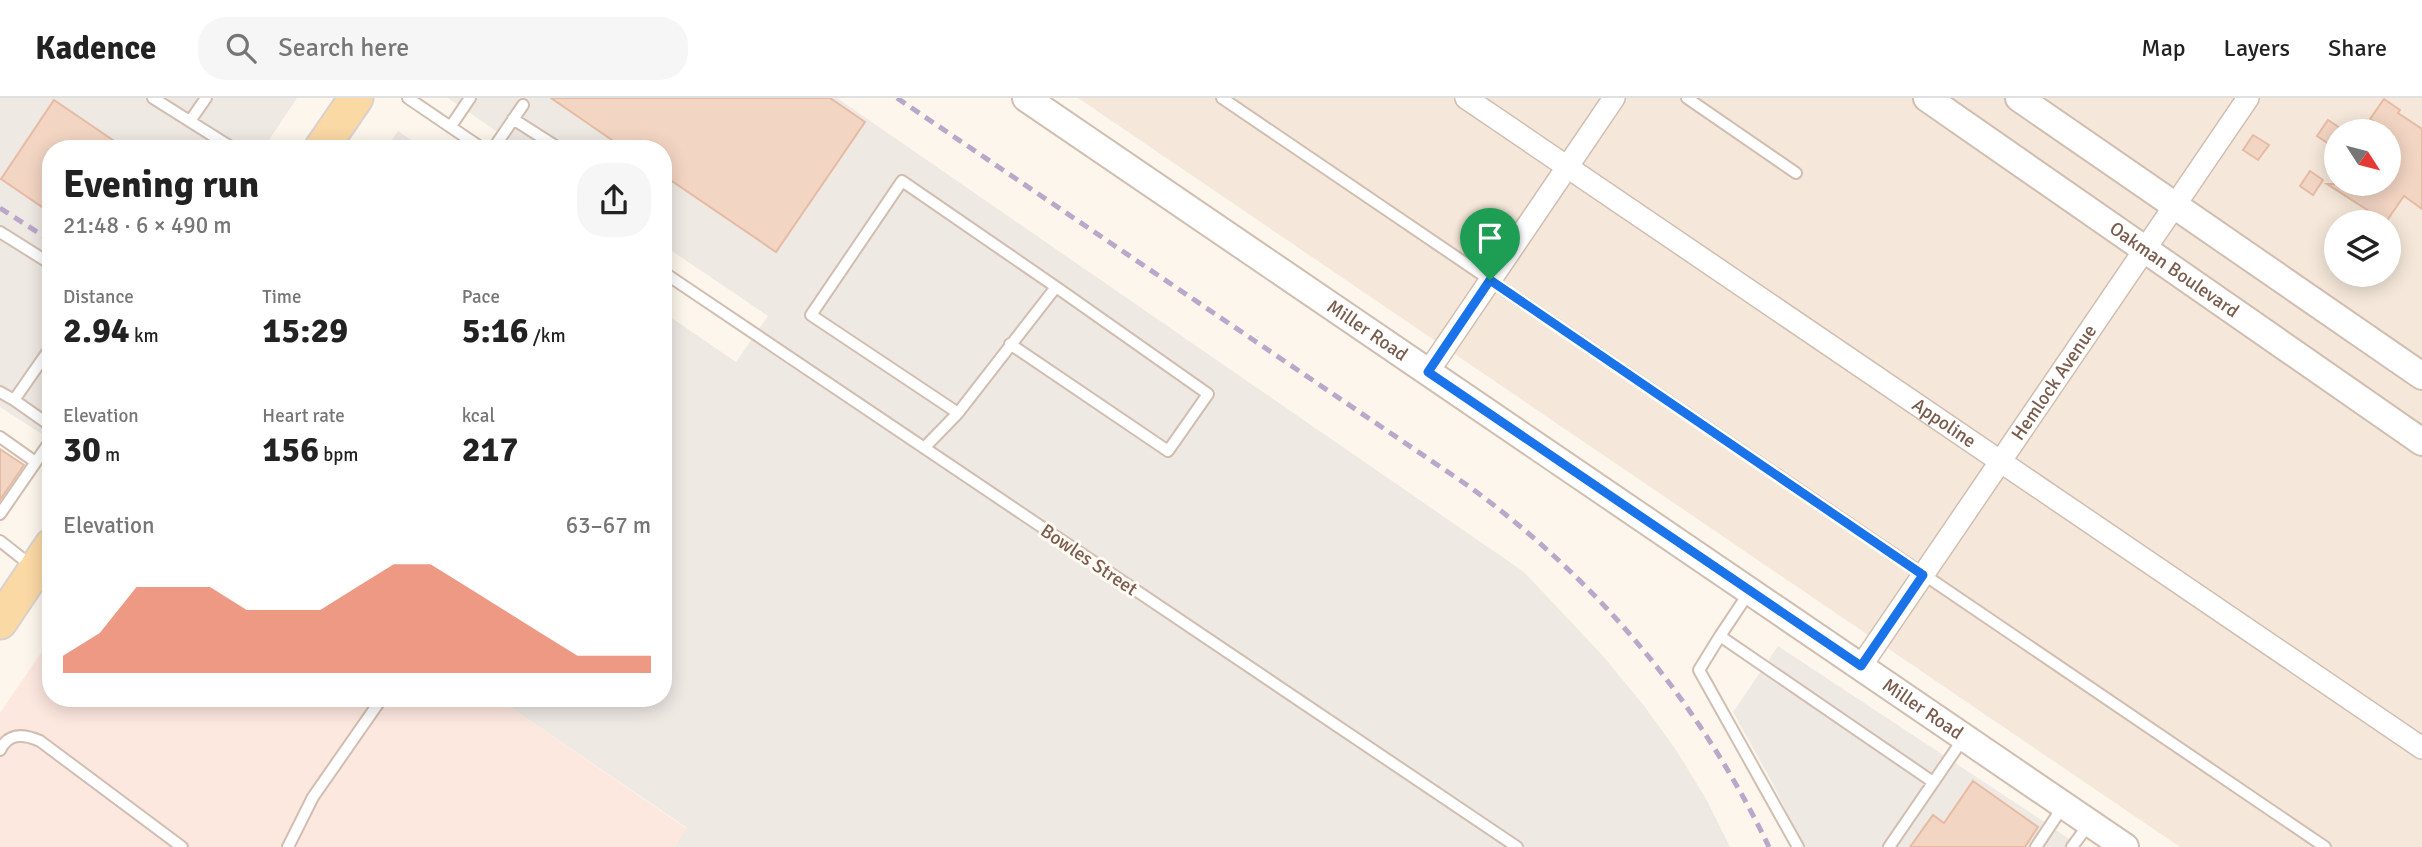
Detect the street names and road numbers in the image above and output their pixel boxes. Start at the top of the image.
street label: Oakman Boulevard [2105,216,2244,323]
street label: Miller Road [1322,295,1412,367]
street label: Hemlock Avenue [2006,320,2102,445]
street label: Appoline [1907,393,1981,453]
street label: Bowles Street [1036,519,1142,601]
street label: Miller Road [1878,673,1968,745]

